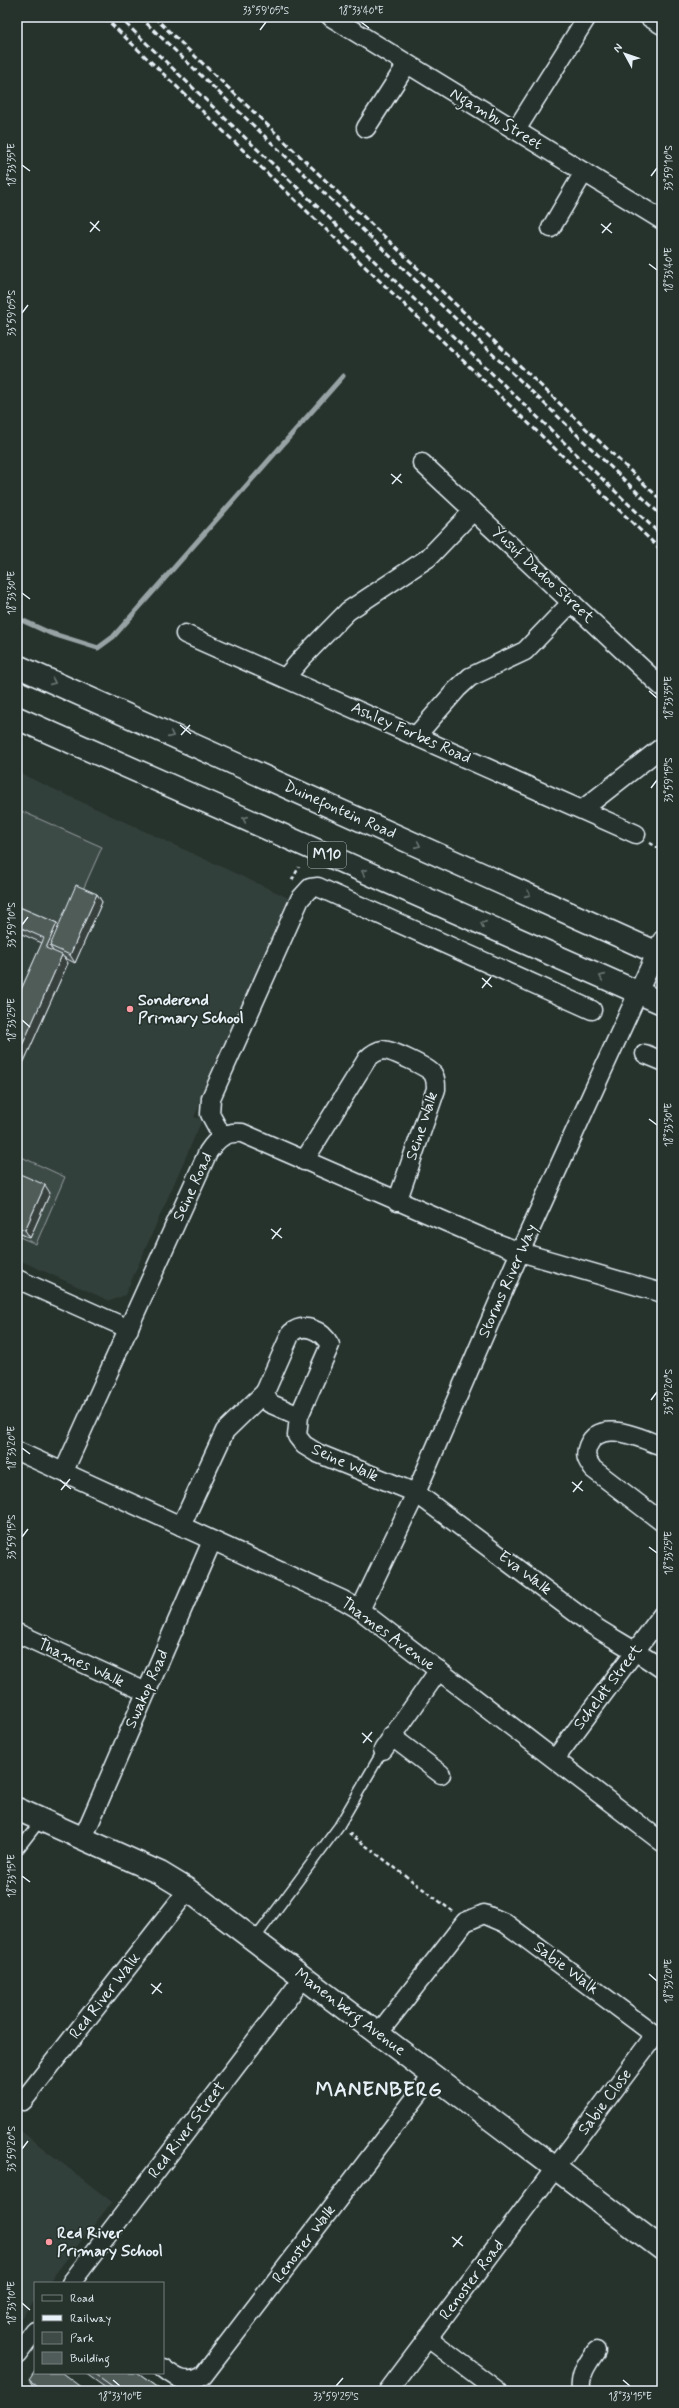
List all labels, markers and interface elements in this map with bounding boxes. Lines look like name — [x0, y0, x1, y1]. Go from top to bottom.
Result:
text: 33°59'05"S — [243, 4, 290, 18]
text: 18°33'40"E — [338, 4, 384, 18]
north arrow — [605, 34, 645, 74]
text: N — [610, 41, 626, 56]
street label: Ngambu Street — [445, 83, 546, 156]
text: 18°33'35"E — [5, 143, 19, 187]
text: 33°59'10"S — [662, 145, 676, 191]
text: 18°33'40"E — [662, 247, 676, 293]
text: 33°59'05"S — [5, 289, 19, 336]
street label: Yusuf Dadoo Street — [487, 522, 599, 628]
text: 18°33'30"E — [5, 571, 19, 615]
text: 18°33'35"E — [662, 676, 676, 720]
one-way arrow — [48, 677, 56, 685]
street label: Ashley Forbes Road — [348, 697, 474, 769]
one-way arrow — [167, 730, 175, 738]
text: 33°59'15"S — [662, 757, 676, 803]
street label: Duinefontein Road — [280, 776, 399, 846]
one-way arrow — [242, 816, 250, 824]
one-way arrow — [414, 840, 421, 848]
road number: M10 — [308, 842, 346, 868]
one-way arrow — [361, 869, 369, 877]
one-way arrow — [523, 889, 531, 897]
text: 33°59'10"S — [5, 902, 19, 948]
one-way arrow — [480, 921, 487, 929]
one-way arrow — [599, 974, 606, 982]
place label: Sonderend Primary School — [138, 990, 244, 1029]
text: 18°33'25"E — [5, 998, 19, 1042]
marker: Sonderend Primary School — [125, 1004, 135, 1014]
street label: Seine Walk — [401, 1089, 443, 1163]
text: 18°33'30"E — [662, 1103, 676, 1147]
street label: Seine Road — [168, 1149, 218, 1225]
street label: Storms River Way — [474, 1221, 542, 1341]
text: 33°59'20"S — [662, 1369, 676, 1415]
text: 18°33'20"E — [5, 1426, 19, 1470]
street label: Seine Walk — [308, 1439, 382, 1487]
text: 33°59'15"S — [5, 1514, 19, 1560]
text: 18°33'25"E — [662, 1531, 676, 1575]
street label: Eva Walk — [494, 1546, 556, 1600]
street label: Thames Avenue — [336, 1593, 440, 1676]
street label: Thames Walk — [34, 1634, 128, 1692]
street label: Scheldt Street — [569, 1639, 647, 1734]
street label: Swakop Road — [120, 1646, 174, 1732]
text: 18°33'15"E — [5, 1854, 19, 1898]
street label: Sabie Walk — [529, 1937, 603, 1999]
street label: Red River Walk — [65, 1948, 145, 2044]
text: 18°33'20"E — [662, 1959, 676, 2003]
street label: Manenberg Avenue — [290, 1963, 410, 2062]
street label: Sabie Close — [573, 2065, 637, 2139]
street label: Red River Street — [144, 2077, 231, 2183]
district label: MANENBERG — [315, 2077, 443, 2104]
text: 33°59'20"S — [5, 2126, 19, 2172]
street label: Renoster Walk — [268, 2200, 340, 2288]
place label: Red River Primary School — [57, 2223, 163, 2262]
street label: Renoster Road — [435, 2235, 509, 2325]
marker: Red River Primary School — [44, 2237, 54, 2247]
text: 18°33'10"E — [5, 2281, 19, 2325]
legend — [34, 2282, 164, 2374]
text: Road — [70, 2291, 94, 2307]
text: Railway — [70, 2311, 112, 2327]
text: Park — [70, 2331, 94, 2347]
text: Building — [70, 2351, 110, 2368]
text: 18°33'10"E — [98, 2390, 142, 2404]
text: 33°59'25"S — [313, 2390, 359, 2404]
text: 18°33'15"E — [608, 2390, 652, 2404]

